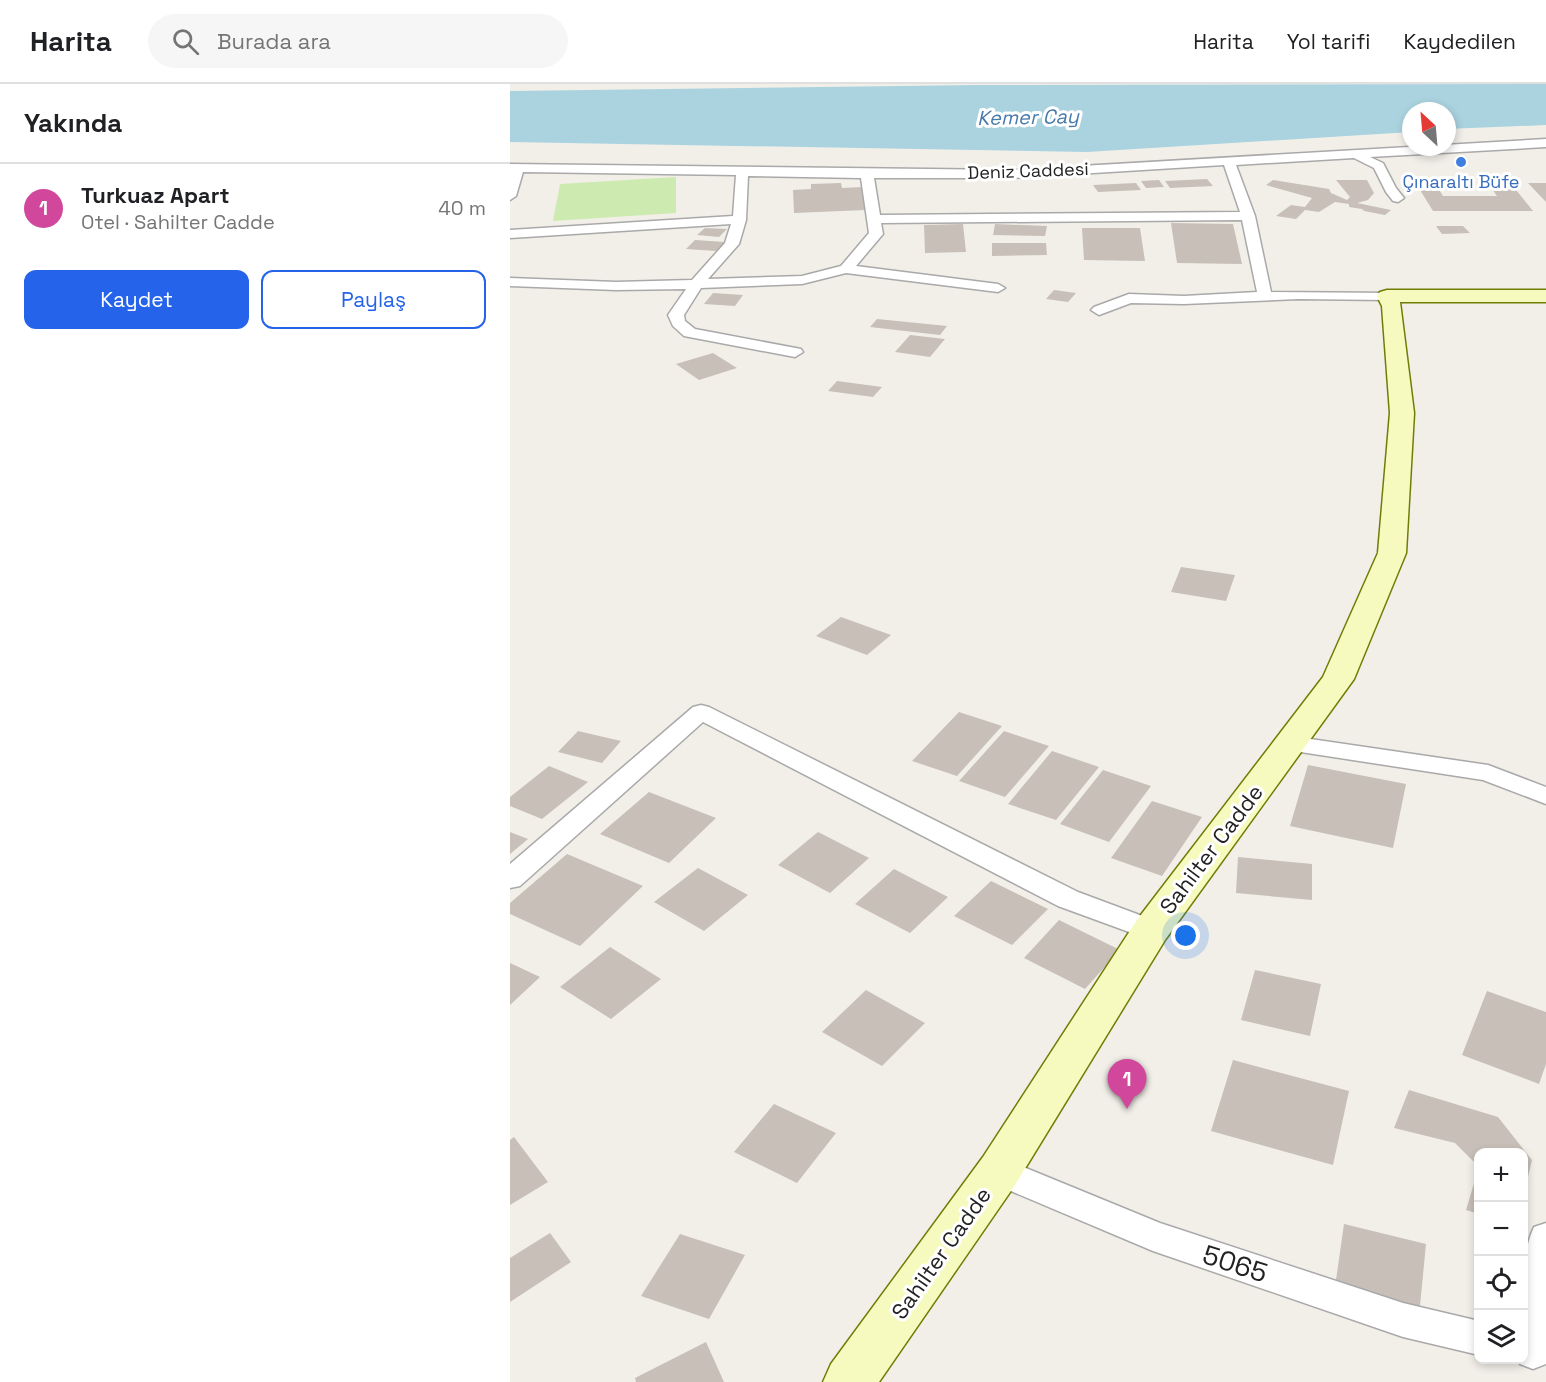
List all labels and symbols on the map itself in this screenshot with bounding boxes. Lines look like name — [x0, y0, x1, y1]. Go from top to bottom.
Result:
north arrow — [1402, 102, 1456, 156]
water label: Kemer Cay — [977, 103, 1081, 131]
marker: Çınaraltı Büfe — [1454, 155, 1468, 169]
street label: Deniz Caddesi — [967, 157, 1089, 184]
place label: Çınaraltı Büfe — [1402, 170, 1520, 193]
street label: Sahilter Cadde — [1153, 779, 1269, 919]
your location — [1171, 921, 1200, 950]
pin: 1 — [1108, 1060, 1146, 1109]
street label: Sahilter Cadde — [885, 1182, 997, 1324]
street label: 5065 — [1198, 1237, 1272, 1290]

